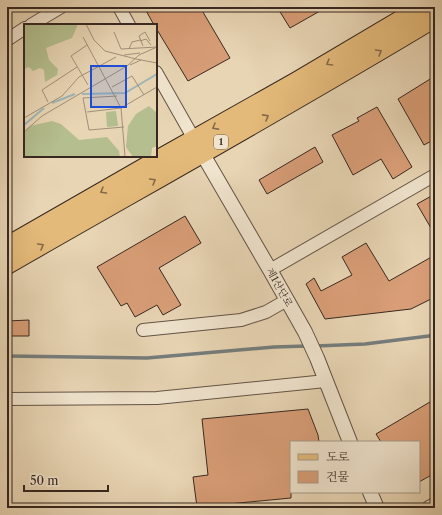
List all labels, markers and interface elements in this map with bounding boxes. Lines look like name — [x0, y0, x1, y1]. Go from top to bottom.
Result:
inset map — [24, 24, 157, 157]
one-way arrow — [375, 49, 382, 56]
one-way arrow — [326, 58, 333, 65]
one-way arrow — [262, 114, 269, 121]
one-way arrow — [212, 122, 220, 129]
road number: 1 — [214, 135, 228, 149]
one-way arrow — [149, 178, 156, 185]
one-way arrow — [99, 187, 107, 194]
one-way arrow — [37, 243, 44, 250]
street label: 제1산단로 — [263, 265, 296, 309]
legend — [290, 441, 420, 493]
text: 도로 — [326, 449, 350, 464]
scale bar — [24, 467, 108, 493]
text: 건물 — [326, 469, 350, 484]
text: 50 m — [30, 473, 59, 488]

